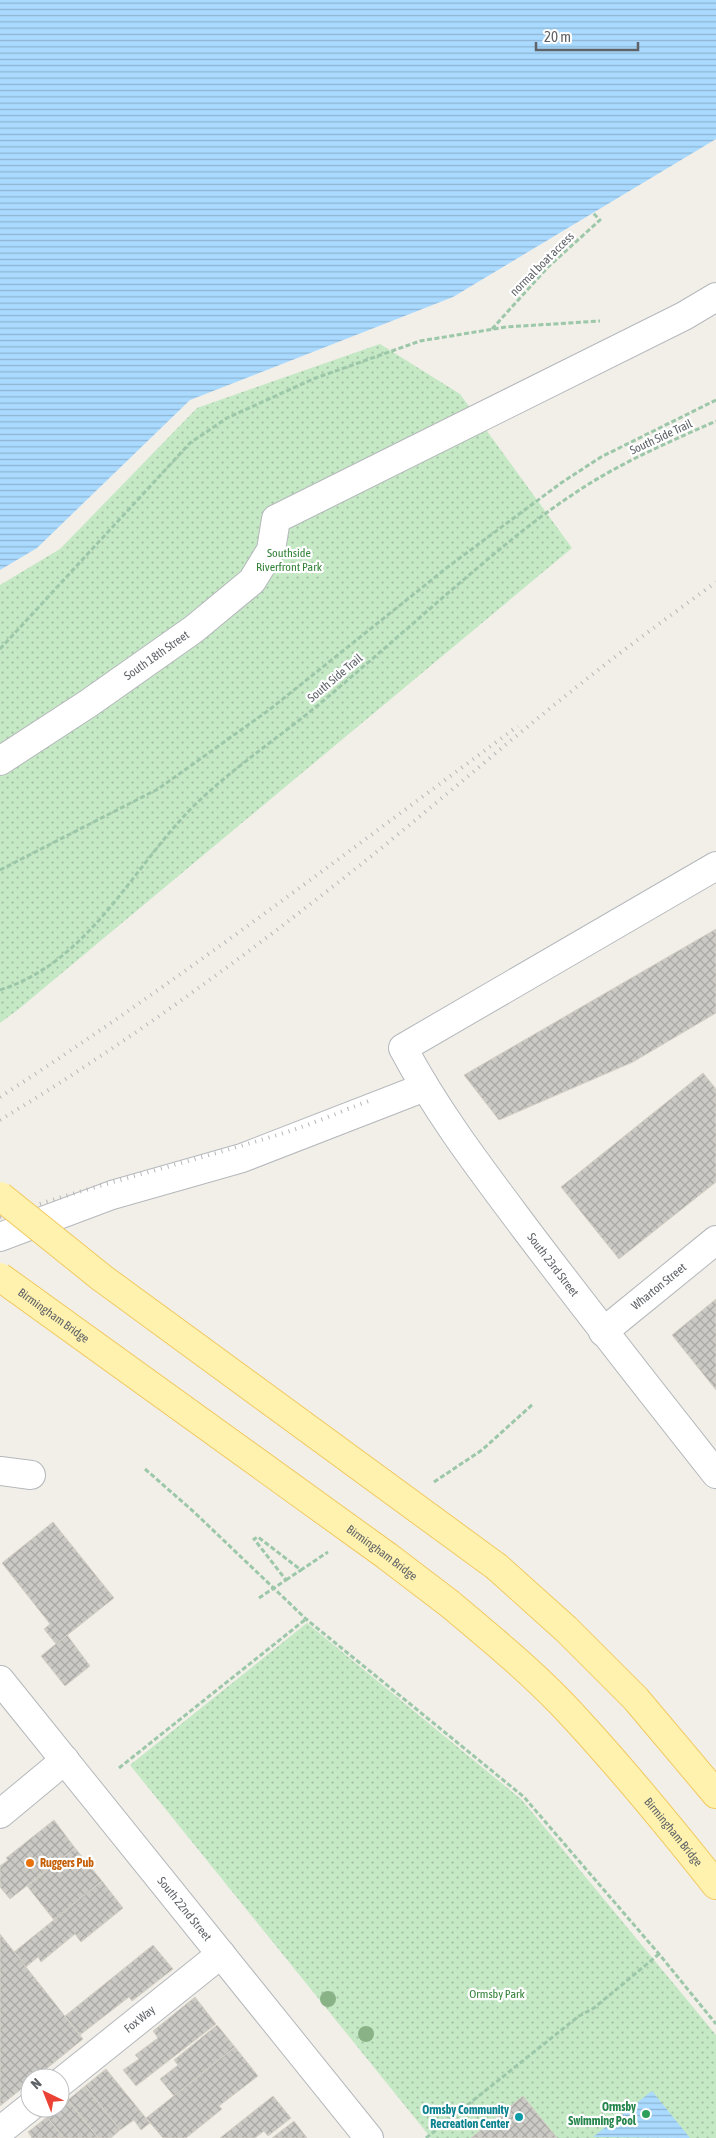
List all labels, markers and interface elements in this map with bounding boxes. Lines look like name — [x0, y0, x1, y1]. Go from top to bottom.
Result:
scale bar — [536, 20, 638, 52]
text: 20 m — [544, 28, 571, 45]
street label: normal boat access — [507, 229, 577, 299]
street label: South Side Trail — [628, 416, 695, 458]
park label: Southside Riverfront Park — [256, 546, 323, 574]
street label: South 18th Street — [122, 627, 192, 683]
street label: South Side Trail — [305, 650, 366, 705]
street label: South 23rd Street — [524, 1230, 582, 1300]
street label: Wharton Street — [629, 1260, 689, 1313]
street label: Birmingham Bridge — [15, 1285, 92, 1346]
street label: Birmingham Bridge — [344, 1522, 420, 1583]
street label: Birmingham Bridge — [641, 1795, 705, 1869]
place label: Ruggers Pub — [40, 1856, 94, 1870]
marker: Ruggers Pub — [24, 1857, 36, 1869]
street label: South 22nd Street — [154, 1874, 215, 1944]
park label: Ormsby Park — [469, 1987, 526, 2001]
street label: Fox Way — [121, 2003, 158, 2036]
north arrow — [20, 2068, 70, 2118]
text: N — [28, 2075, 45, 2092]
place label: Ormsby Swimming Pool — [568, 2100, 637, 2128]
place label: Ormsby Community Recreation Center — [422, 2103, 509, 2131]
marker: Ormsby Swimming Pool — [640, 2108, 652, 2120]
marker: Ormsby Community Recreation Center — [513, 2111, 525, 2123]

